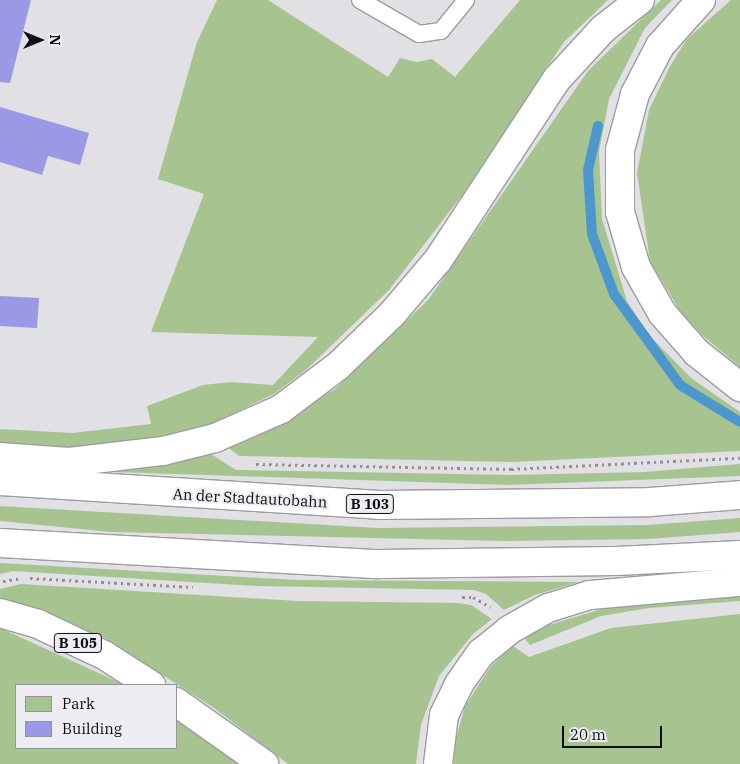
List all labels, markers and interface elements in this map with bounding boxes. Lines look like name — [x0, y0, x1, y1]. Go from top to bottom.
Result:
north arrow — [15, 15, 65, 65]
text: N — [46, 34, 64, 46]
street label: An der Stadtautobahn — [172, 485, 328, 511]
road number: B 103 — [345, 492, 395, 516]
road number: B 105 — [53, 632, 103, 654]
legend — [15, 684, 178, 749]
text: Park — [62, 694, 95, 713]
scale bar — [565, 716, 665, 748]
text: Building — [62, 719, 122, 738]
text: 20 m — [570, 725, 606, 744]

